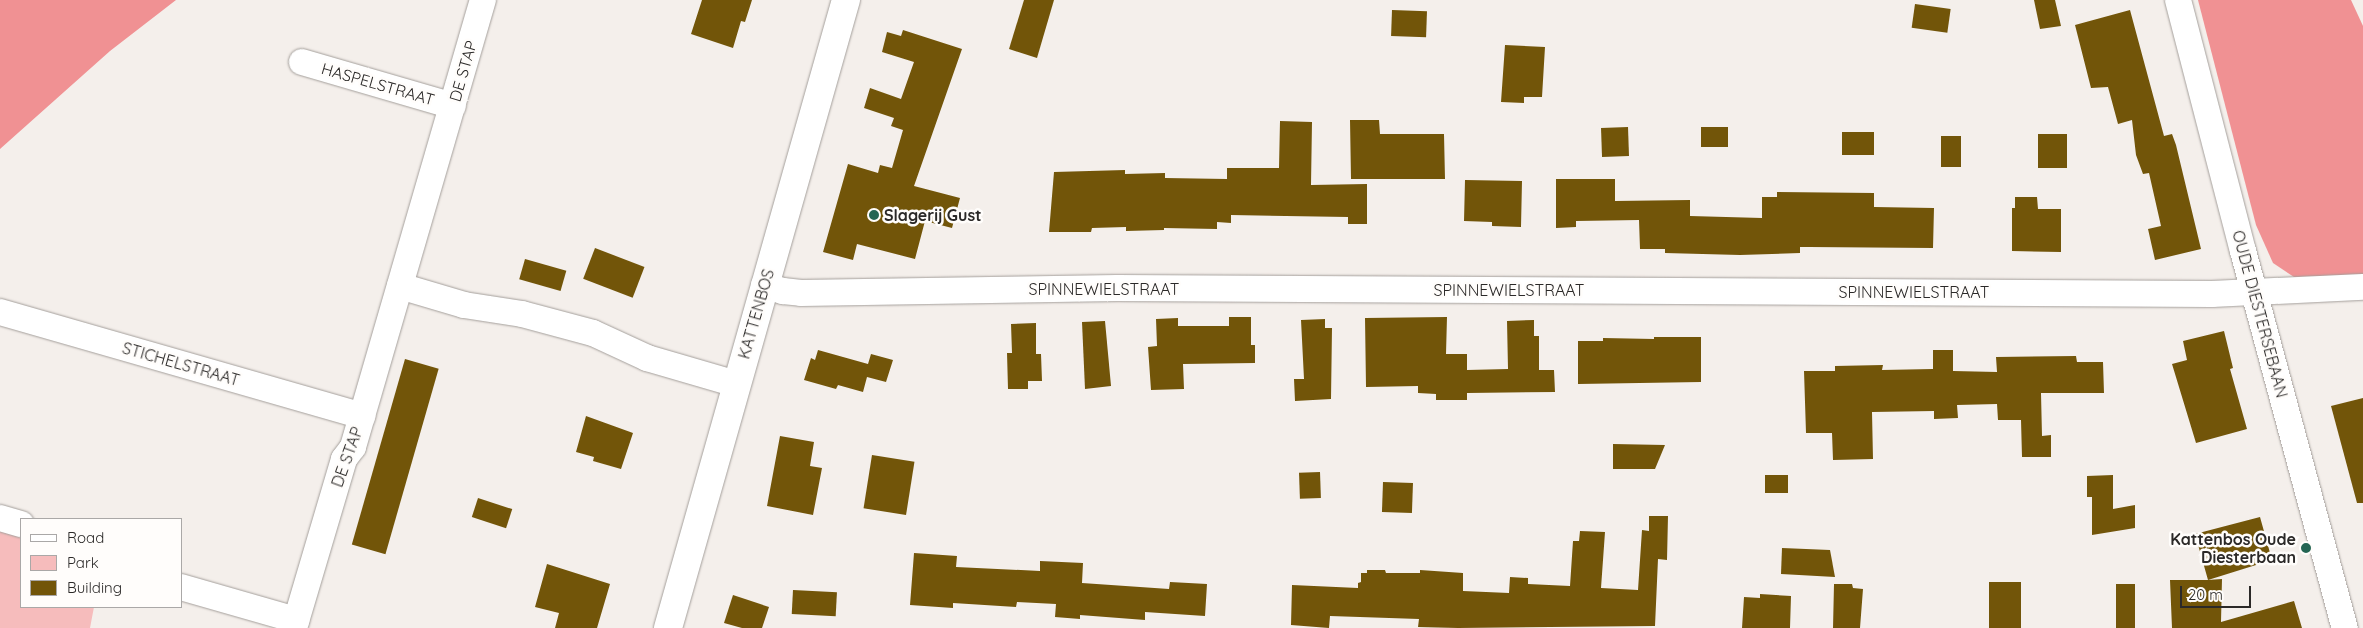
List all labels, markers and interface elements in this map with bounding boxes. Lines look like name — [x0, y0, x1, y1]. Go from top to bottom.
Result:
street label: DE STAP — [445, 38, 481, 104]
street label: HASPELSTRAAT — [319, 59, 437, 109]
place label: Slagerij Gust — [884, 205, 982, 225]
marker: Slagerij Gust — [868, 209, 880, 221]
street label: OUDE DIESTERSEBAAN — [2228, 228, 2292, 400]
street label: KATTENBOS — [734, 267, 778, 361]
street label: SPINNEWIELSTRAAT — [1029, 279, 1179, 299]
street label: SPINNEWIELSTRAAT — [1434, 280, 1584, 300]
street label: SPINNEWIELSTRAAT — [1839, 282, 1989, 302]
street label: STICHELSTRAAT — [120, 338, 242, 390]
street label: DE STAP — [327, 424, 367, 490]
legend — [20, 518, 182, 608]
text: Road — [67, 528, 104, 547]
place label: Kattenbos Oude Diesterbaan — [2170, 529, 2296, 567]
marker: Kattenbos Oude Diesterbaan — [2300, 542, 2312, 554]
text: Park — [67, 553, 99, 572]
scale bar — [2183, 576, 2254, 608]
text: Building — [67, 578, 122, 597]
text: 20 m — [2188, 585, 2223, 604]

